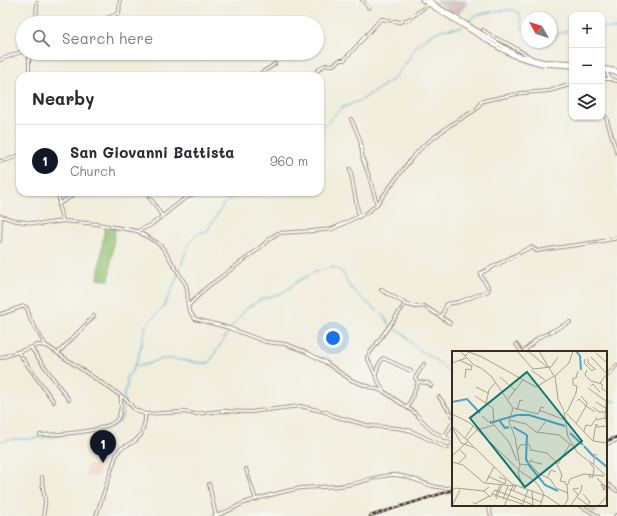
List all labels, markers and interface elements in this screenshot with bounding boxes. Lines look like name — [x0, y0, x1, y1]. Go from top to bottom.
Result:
north arrow — [521, 12, 557, 48]
map controls — [569, 12, 605, 120]
button: + — [569, 12, 605, 48]
search box — [16, 16, 324, 60]
icon: search — [30, 27, 52, 49]
text: Search here — [62, 28, 153, 48]
button: − — [569, 48, 605, 84]
button: layers — [569, 84, 605, 120]
text: Nearby — [32, 87, 94, 109]
text: San Giovanni Battista — [70, 142, 235, 162]
text: 1 — [42, 152, 48, 169]
text: 960 m — [270, 152, 308, 169]
text: Church — [70, 162, 115, 179]
your location — [323, 328, 343, 348]
inset map — [452, 351, 607, 506]
pin: 1 — [90, 430, 116, 463]

